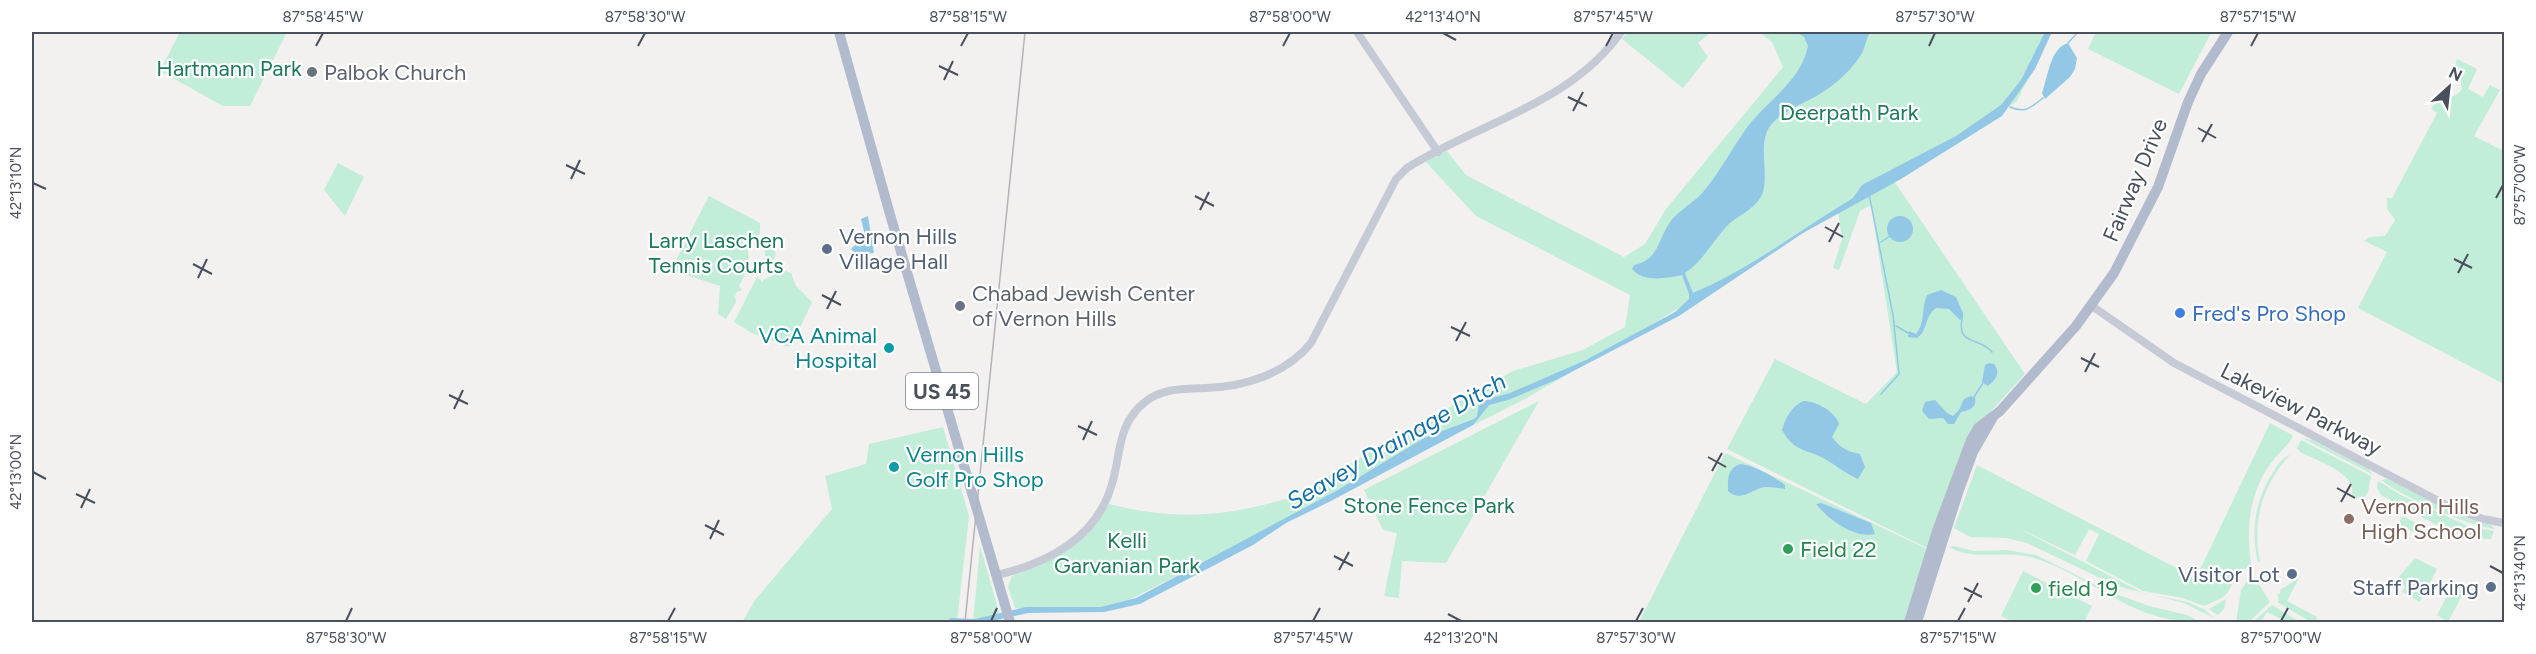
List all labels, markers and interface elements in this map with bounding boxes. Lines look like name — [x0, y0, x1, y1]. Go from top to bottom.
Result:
text: 87°58'45"W — [283, 8, 364, 26]
text: 87°58'30"W — [605, 8, 686, 26]
text: 87°58'15"W — [929, 8, 1007, 26]
text: 87°58'00"W — [1249, 8, 1332, 26]
text: 42°13'40"N — [1405, 8, 1481, 26]
text: 87°57'45"W — [1573, 8, 1653, 26]
text: 87°57'30"W — [1895, 8, 1975, 26]
text: 87°57'15"W — [2220, 8, 2297, 26]
park label: Hartmann Park — [156, 55, 302, 82]
north arrow — [2419, 57, 2479, 117]
place label: Palbok Church — [324, 59, 466, 86]
text: N — [2446, 63, 2465, 85]
marker: Palbok Church — [305, 65, 319, 79]
park label: Deerpath Park — [1780, 99, 1919, 126]
street label: Fairway Drive — [2097, 114, 2173, 246]
text: 87°57'00"W — [2511, 144, 2529, 225]
text: 42°13'10"N — [7, 147, 25, 219]
place label: Vernon Hills Village Hall — [839, 223, 957, 275]
park label: Larry Laschen Tennis Courts — [648, 227, 784, 279]
marker: Vernon Hills Village Hall — [820, 242, 834, 256]
place label: Chabad Jewish Center of Vernon Hills — [972, 280, 1196, 332]
marker: Chabad Jewish Center of Vernon Hills — [953, 299, 967, 313]
place label: Fred's Pro Shop — [2192, 300, 2346, 327]
marker: Fred's Pro Shop — [2173, 306, 2187, 320]
place label: VCA Animal Hospital — [759, 322, 877, 374]
marker: VCA Animal Hospital — [882, 341, 896, 355]
street label: Lakeview Parkway — [2216, 357, 2386, 461]
water label: Seavey Drainage Ditch — [1281, 366, 1511, 516]
road number: US 45 — [906, 373, 978, 409]
text: 42°13'00"N — [7, 434, 25, 510]
place label: Vernon Hills Golf Pro Shop — [906, 441, 1044, 493]
marker: Vernon Hills Golf Pro Shop — [887, 460, 901, 474]
park label: Stone Fence Park — [1343, 492, 1515, 519]
place label: Vernon Hills High School — [2361, 493, 2481, 545]
marker: Vernon Hills High School — [2342, 512, 2356, 526]
park label: Kelli Garvanian Park — [1054, 527, 1200, 579]
text: 42°13'40"N — [2511, 535, 2529, 611]
place label: Field 22 — [1800, 536, 1877, 563]
marker: Field 22 — [1781, 542, 1795, 556]
place label: Visitor Lot — [2178, 561, 2280, 588]
marker: Visitor Lot — [2285, 567, 2299, 581]
place label: Staff Parking — [2352, 574, 2479, 601]
place label: field 19 — [2048, 575, 2118, 602]
marker: Staff Parking — [2484, 580, 2498, 594]
marker: field 19 — [2029, 581, 2043, 595]
text: 87°58'30"W — [306, 629, 387, 647]
text: 87°58'15"W — [629, 629, 707, 647]
text: 87°58'00"W — [950, 629, 1033, 647]
text: 87°57'45"W — [1273, 629, 1353, 647]
text: 42°13'20"N — [1423, 629, 1499, 647]
text: 87°57'30"W — [1596, 629, 1676, 647]
text: 87°57'15"W — [1920, 629, 1997, 647]
text: 87°57'00"W — [2241, 629, 2322, 647]

